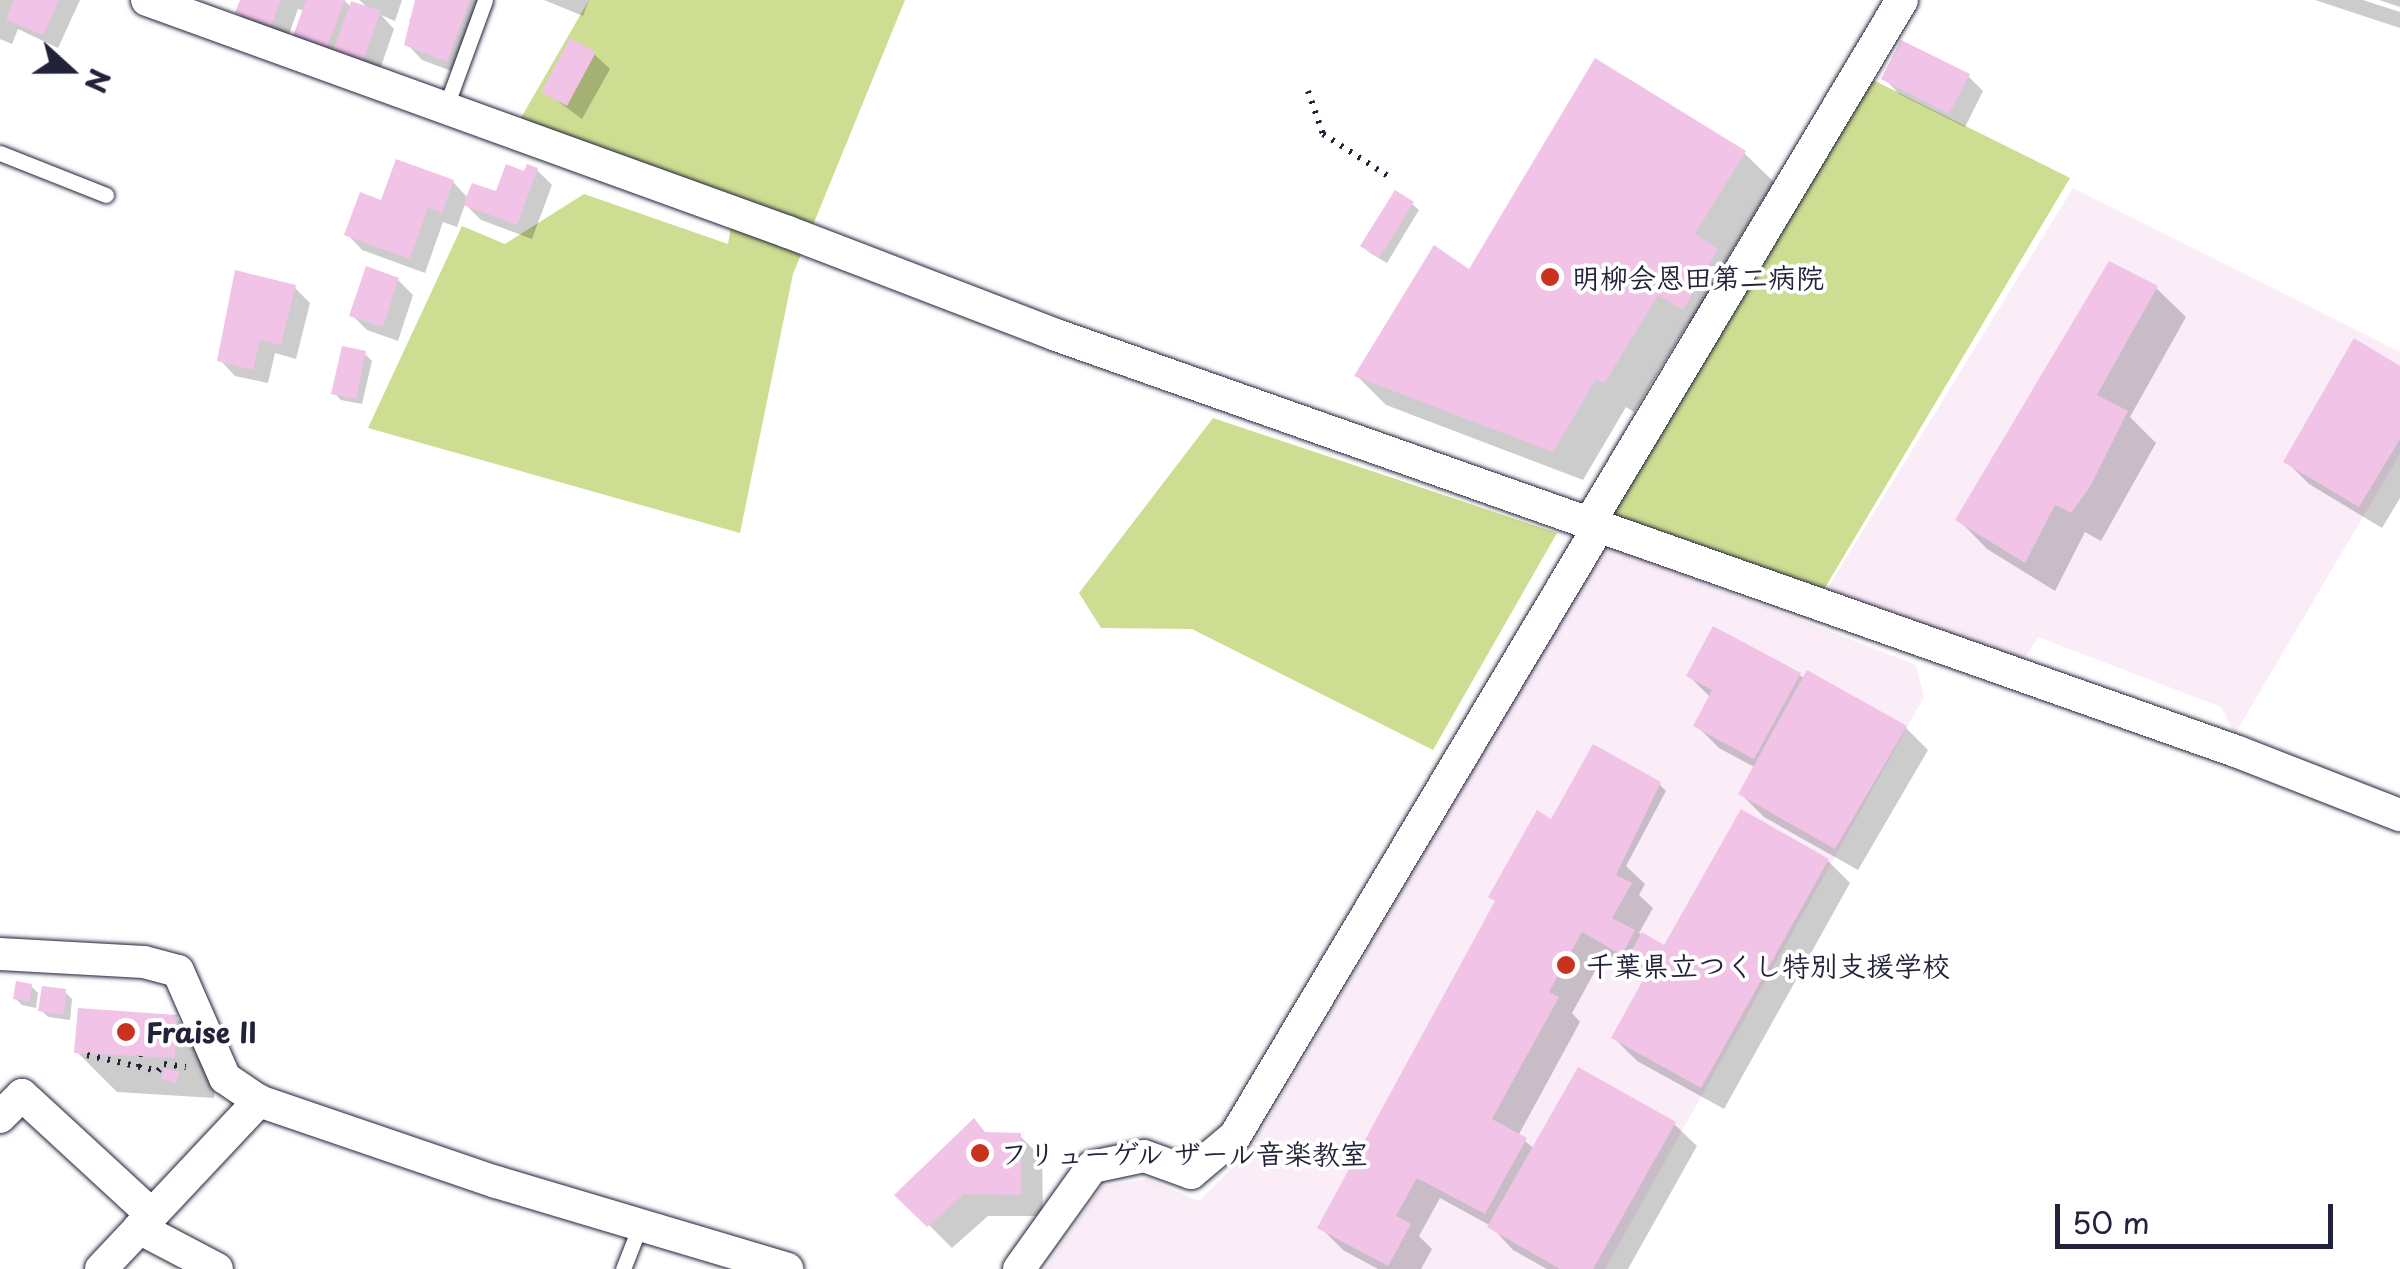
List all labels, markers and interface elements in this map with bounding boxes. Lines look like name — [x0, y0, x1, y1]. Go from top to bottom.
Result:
north arrow — [20, 20, 120, 120]
text: N — [74, 63, 123, 99]
place label: 明柳会恩田第二病院 — [1572, 260, 1824, 294]
marker: 明柳会恩田第二病院 — [1537, 264, 1563, 290]
place label: 千葉県立つくし特別支援学校 — [1586, 948, 1950, 982]
marker: 千葉県立つくし特別支援学校 — [1555, 954, 1577, 976]
place label: Fraise II — [146, 1015, 258, 1049]
marker: Fraise II — [115, 1021, 137, 1043]
place label: フリューゲル ザール音楽教室 — [1000, 1136, 1372, 1170]
marker: フリューゲル ザール音楽教室 — [969, 1142, 991, 1164]
scale bar — [2060, 1184, 2338, 1246]
text: 50 m — [2072, 1199, 2150, 1244]

